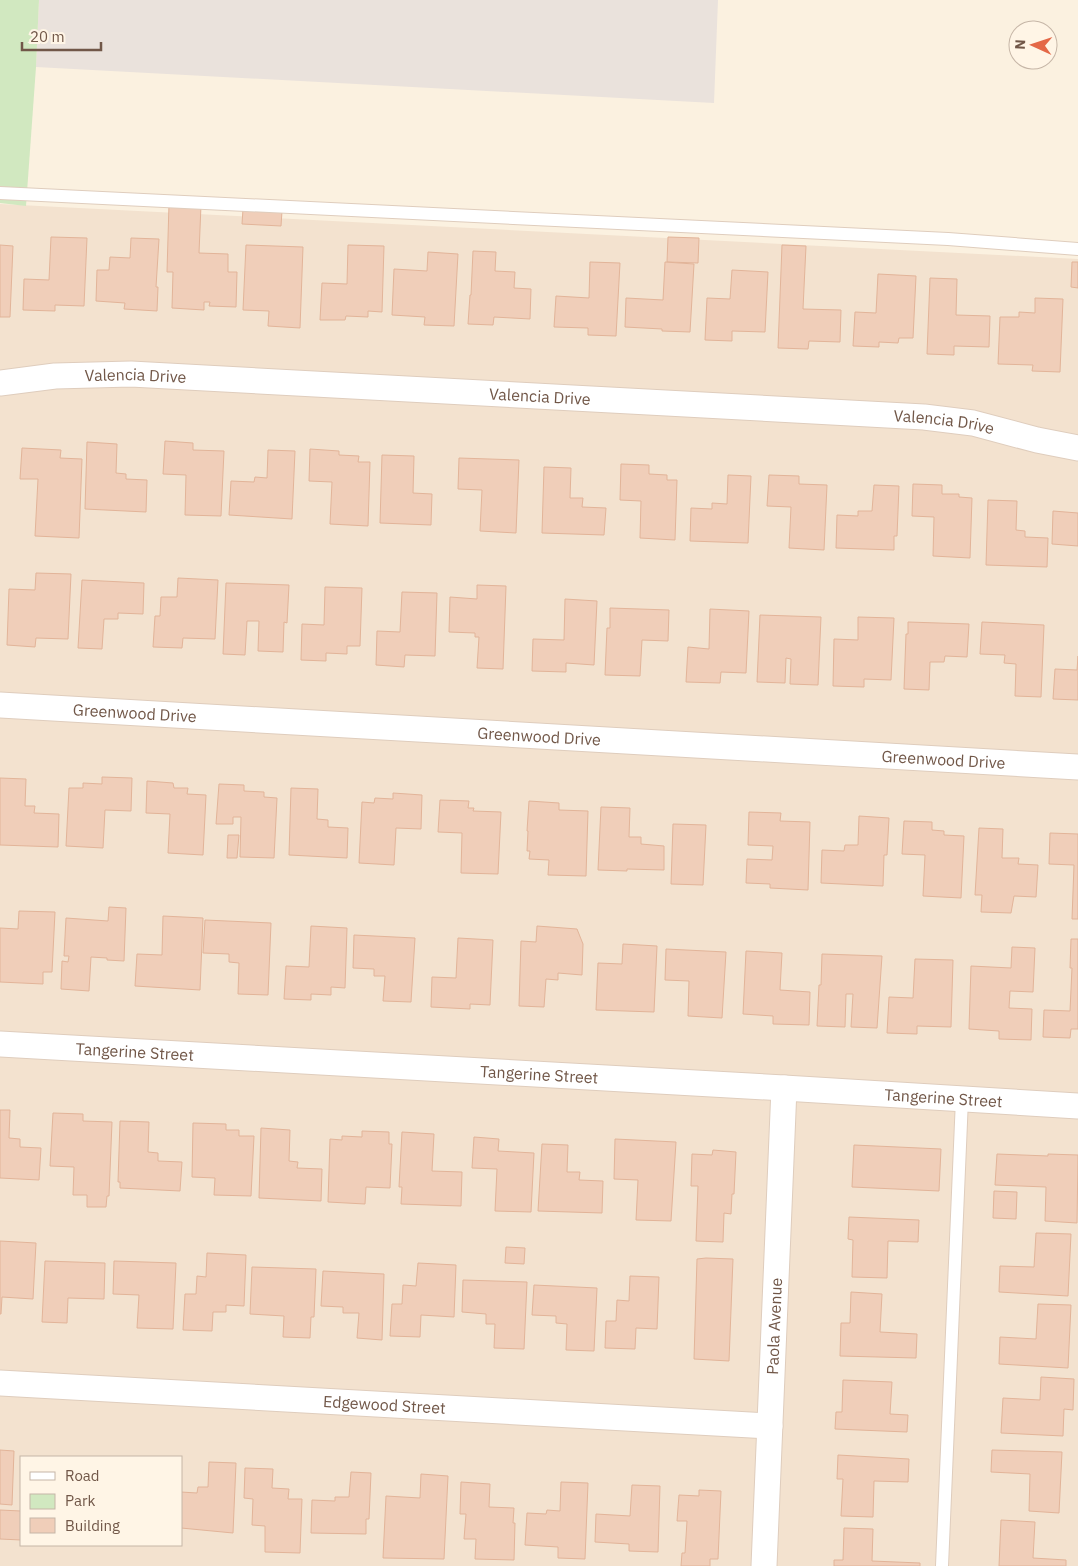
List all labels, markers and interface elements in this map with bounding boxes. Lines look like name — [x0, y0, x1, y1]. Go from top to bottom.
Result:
scale bar — [22, 20, 101, 52]
north arrow — [1008, 20, 1058, 70]
text: 20 m — [30, 27, 65, 46]
text: N — [1011, 39, 1029, 50]
street label: Valencia Drive — [84, 364, 187, 387]
street label: Valencia Drive — [489, 383, 591, 409]
street label: Valencia Drive — [893, 405, 997, 438]
street label: Greenwood Drive — [72, 699, 197, 726]
street label: Greenwood Drive — [477, 722, 602, 750]
street label: Greenwood Drive — [881, 746, 1006, 773]
street label: Tangerine Street — [75, 1038, 194, 1065]
street label: Tangerine Street — [480, 1061, 599, 1088]
street label: Tangerine Street — [884, 1084, 1003, 1111]
street label: Paola Avenue — [762, 1277, 786, 1375]
street label: Edgewood Street — [323, 1391, 446, 1418]
legend — [20, 1456, 182, 1546]
text: Road — [65, 1466, 100, 1485]
text: Park — [65, 1491, 95, 1510]
text: Building — [65, 1516, 120, 1535]

